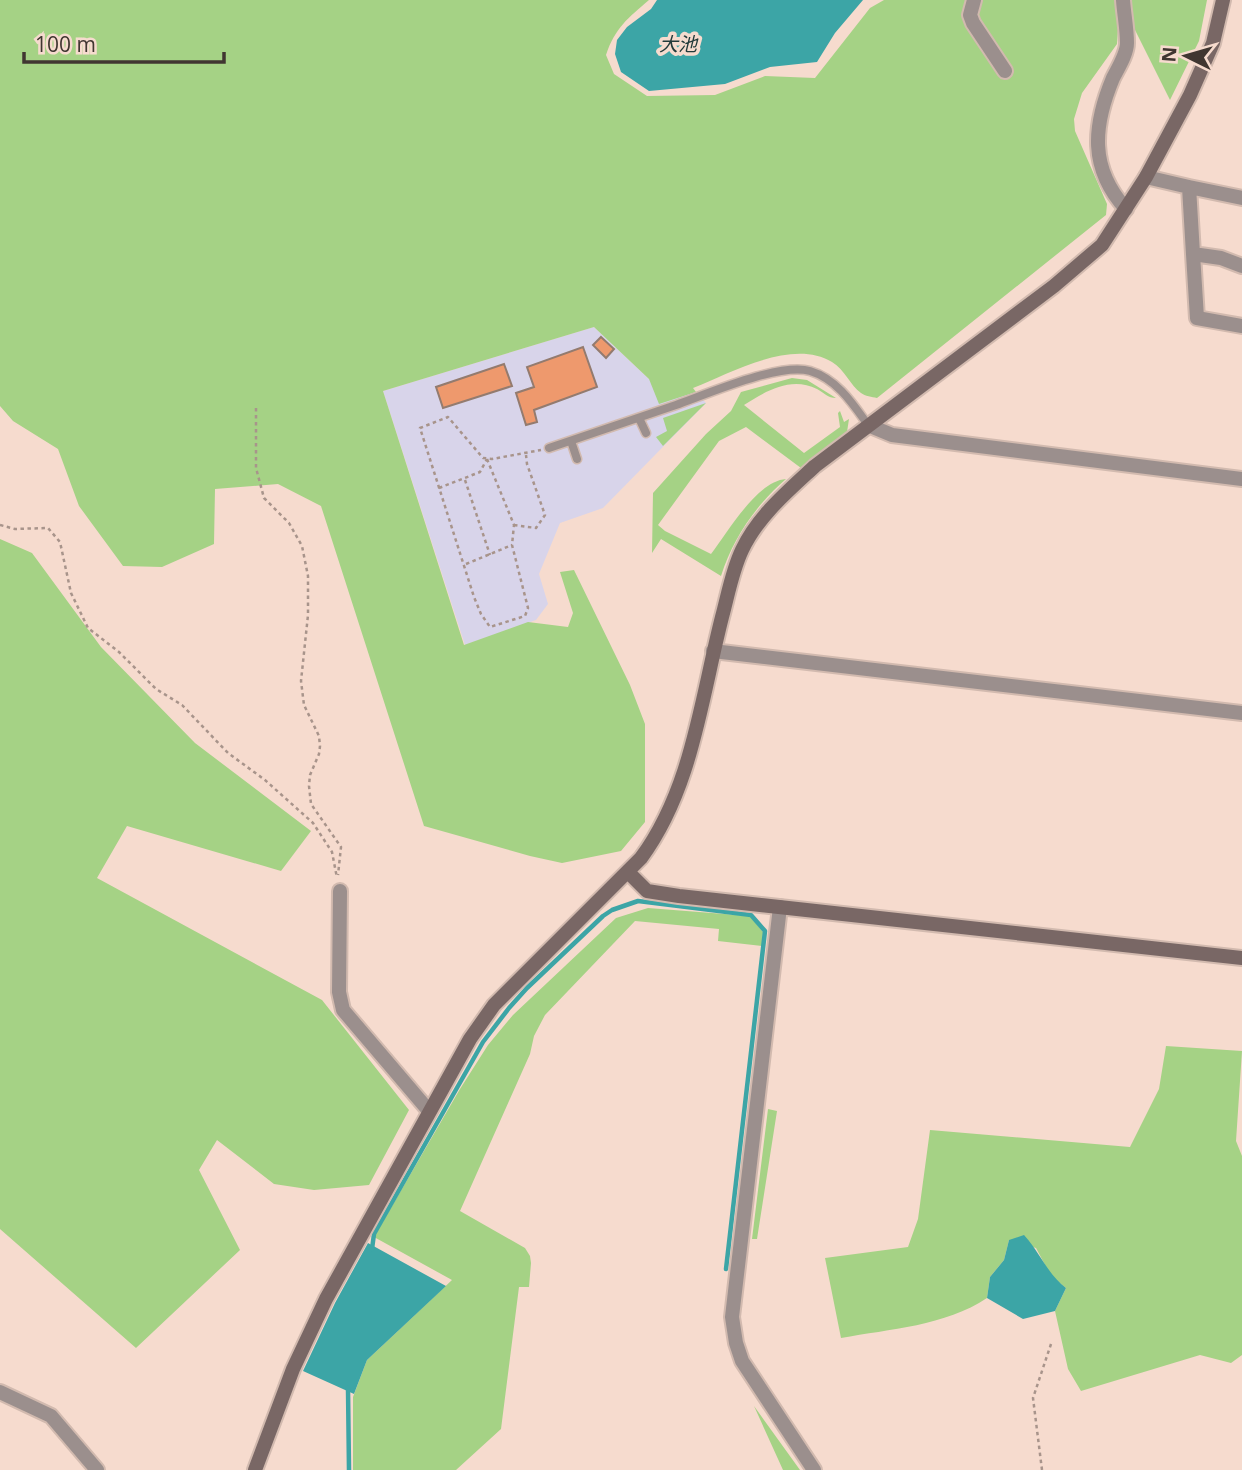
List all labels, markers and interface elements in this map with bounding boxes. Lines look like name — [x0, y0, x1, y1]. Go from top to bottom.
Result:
scale bar — [24, 21, 224, 65]
north arrow — [1151, 21, 1221, 91]
text: 100 m — [35, 30, 96, 58]
water label: 大池 — [659, 31, 699, 57]
text: N — [1155, 46, 1183, 63]

